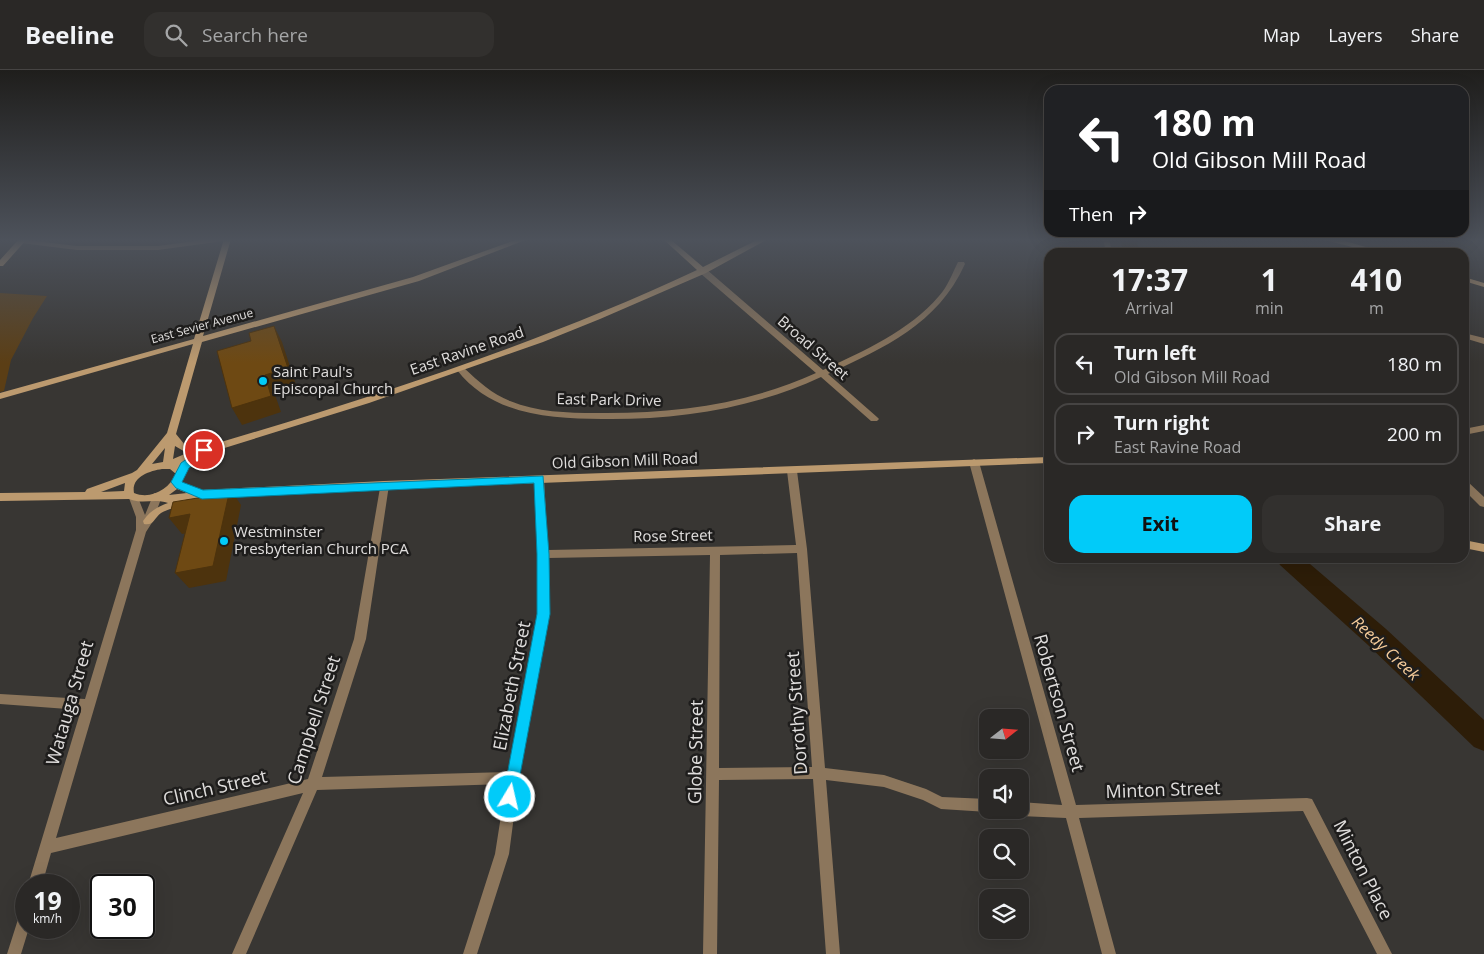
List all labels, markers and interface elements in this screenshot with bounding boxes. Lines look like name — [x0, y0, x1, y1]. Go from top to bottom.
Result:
search box — [144, 12, 494, 57]
text: Beeline — [25, 18, 114, 51]
icon: search — [162, 21, 190, 49]
text: Search here — [202, 22, 308, 48]
text: Map — [1263, 23, 1300, 47]
text: Layers — [1328, 23, 1383, 47]
text: Share — [1411, 23, 1459, 47]
text: 180 m — [1152, 99, 1256, 146]
icon: left — [1069, 105, 1134, 170]
text: Old Gibson Mill Road — [1152, 144, 1366, 174]
icon: right — [1123, 200, 1151, 228]
text: Then — [1069, 201, 1113, 227]
text: 17:37 — [1111, 259, 1188, 300]
text: 1 — [1261, 259, 1278, 300]
text: 410 — [1351, 259, 1402, 300]
text: Arrival — [1125, 297, 1174, 319]
text: min — [1255, 297, 1284, 319]
text: m — [1369, 297, 1384, 319]
street label: East Sevier Avenue — [149, 304, 255, 347]
street label: Broad Street — [774, 311, 853, 384]
street label: East Ravine Road — [407, 321, 526, 379]
text: Turn left — [1114, 340, 1196, 366]
icon: left — [1071, 350, 1099, 378]
text: 180 m — [1387, 351, 1442, 377]
place label: Saint Paul's Episcopal Church — [273, 361, 393, 398]
text: Old Gibson Mill Road — [1114, 366, 1270, 388]
marker: Saint Paul's Episcopal Church — [257, 375, 269, 387]
street label: East Park Drive — [556, 388, 662, 410]
text: Turn right — [1114, 410, 1209, 436]
icon: right — [1071, 420, 1099, 448]
text: 200 m — [1387, 421, 1442, 447]
pin — [183, 429, 225, 471]
icon: arrive — [190, 436, 218, 464]
text: East Ravine Road — [1114, 436, 1241, 458]
street label: Old Gibson Mill Road — [552, 447, 698, 473]
button: Exit — [1069, 495, 1252, 553]
button: Share — [1262, 495, 1444, 553]
place label: Westminster Presbyterian Church PCA — [234, 521, 409, 558]
street label: Rose Street — [633, 524, 713, 546]
marker: Westminster Presbyterian Church PCA — [218, 535, 230, 547]
water label: Reedy Creek — [1347, 611, 1426, 686]
street label: Elizabeth Street — [487, 619, 535, 752]
street label: Robertson Street — [1029, 631, 1091, 774]
street label: Watauga Street — [40, 638, 98, 768]
street label: Dorothy Street — [780, 651, 812, 776]
street label: Campbell Street — [281, 652, 345, 787]
street label: Globe Street — [682, 700, 708, 804]
north arrow — [979, 709, 1029, 759]
map controls — [979, 709, 1029, 939]
street label: Clinch Street — [160, 763, 269, 811]
button: sound — [979, 769, 1029, 819]
position arrow — [483, 770, 535, 822]
street label: Minton Street — [1105, 775, 1221, 803]
street label: Minton Place — [1328, 816, 1399, 923]
button: search — [979, 829, 1029, 879]
speed limit sign: 30 — [90, 874, 155, 939]
text: 19 — [33, 883, 62, 917]
button: layers — [979, 889, 1029, 939]
text: km/h — [33, 910, 62, 927]

